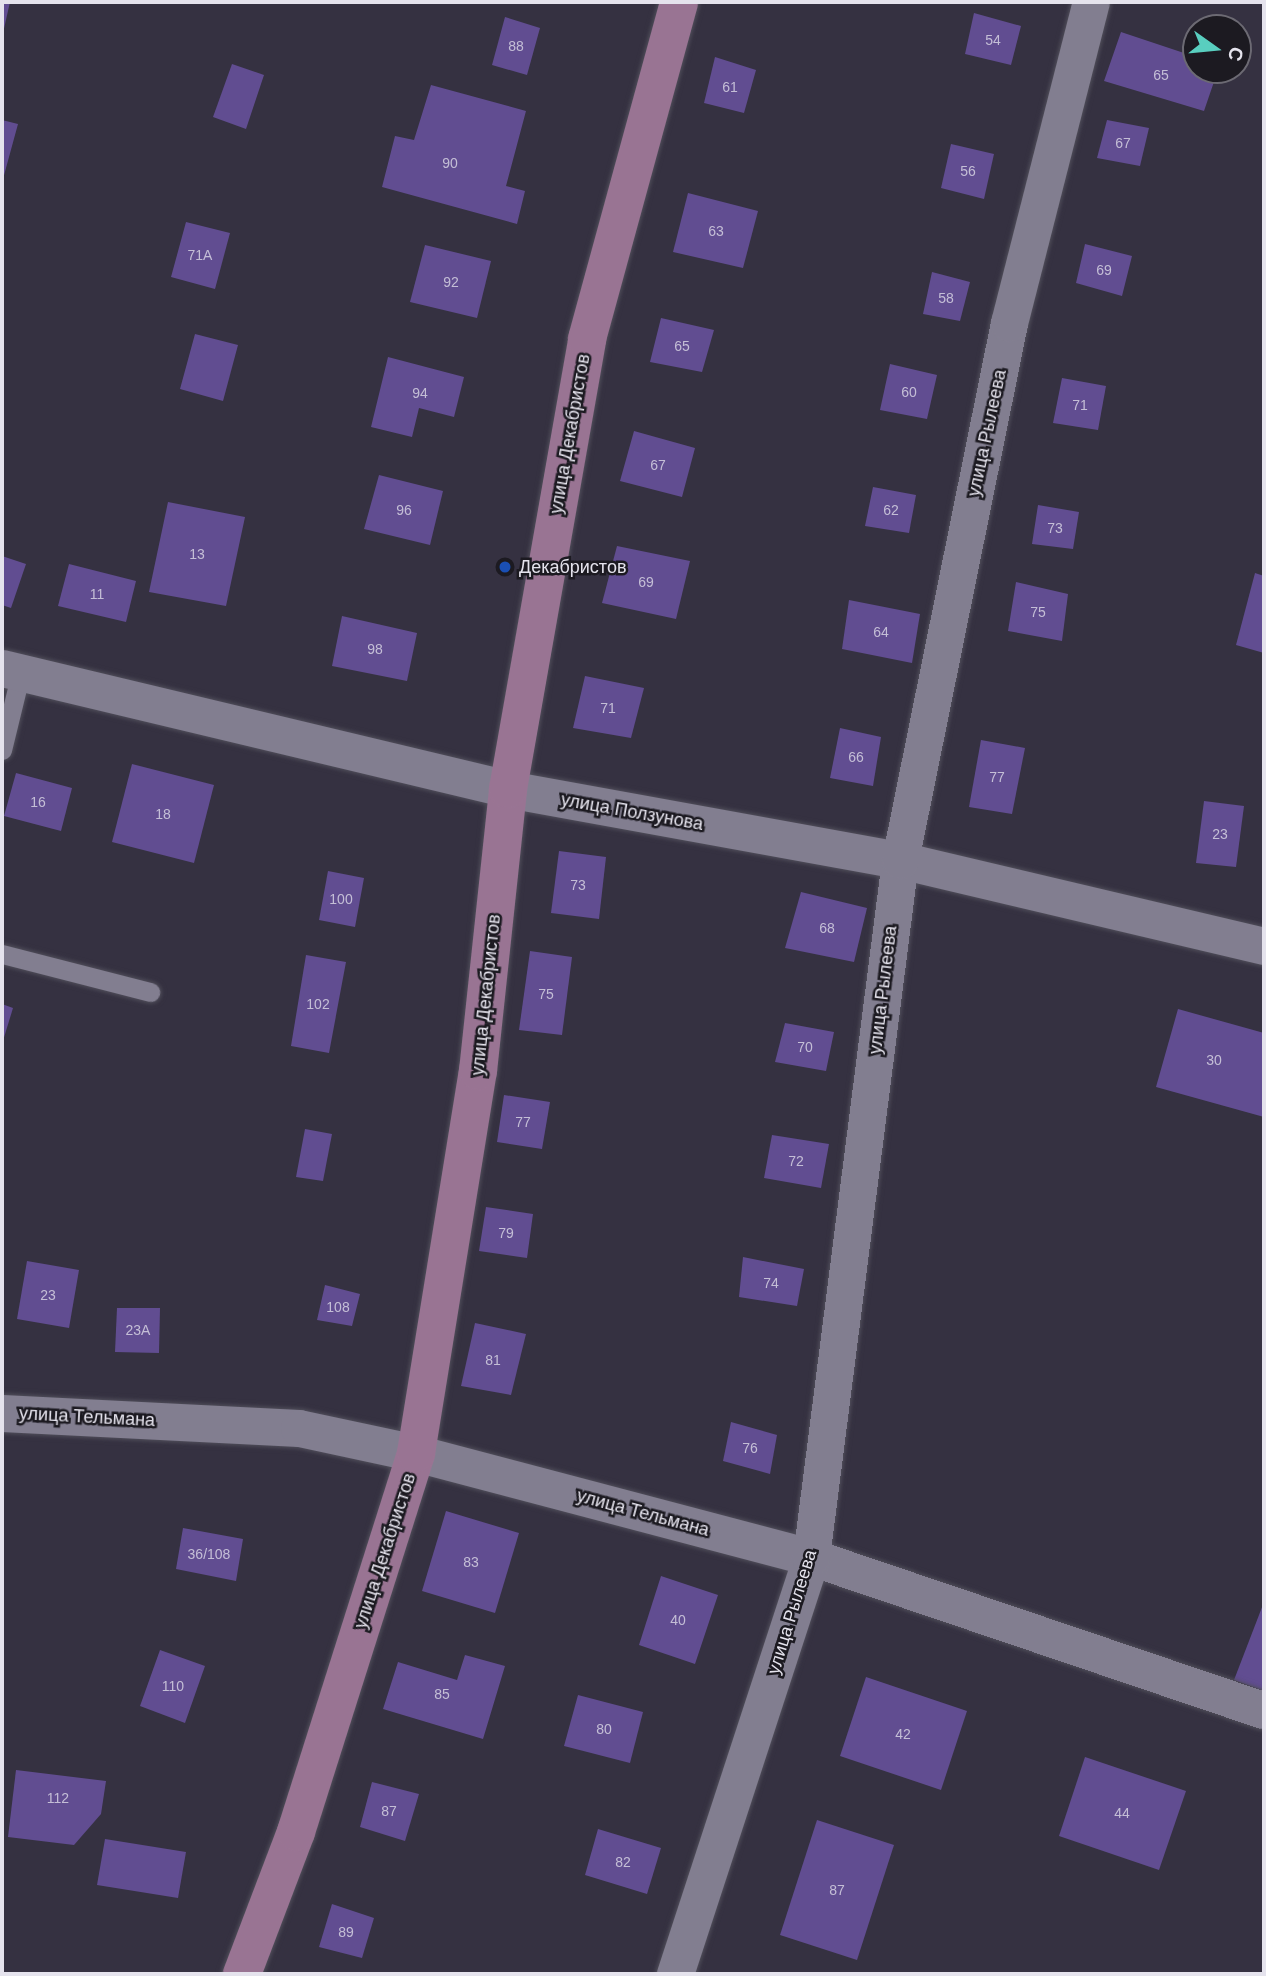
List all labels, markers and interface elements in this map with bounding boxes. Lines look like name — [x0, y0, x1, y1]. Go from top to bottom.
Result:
north arrow — [1182, 14, 1252, 84]
house number: 54 — [985, 32, 1001, 48]
house number: 88 — [508, 38, 524, 54]
text: С — [1224, 45, 1248, 63]
house number: 65 — [1153, 67, 1169, 83]
house number: 61 — [722, 79, 738, 95]
house number: 67 — [1115, 135, 1131, 151]
house number: 90 — [442, 155, 458, 171]
house number: 56 — [960, 163, 976, 179]
house number: 63 — [708, 223, 724, 239]
house number: 71А — [188, 247, 212, 263]
house number: 69 — [1096, 262, 1112, 278]
house number: 92 — [443, 274, 459, 290]
house number: 58 — [938, 290, 954, 306]
house number: 65 — [674, 338, 690, 354]
street label: улица Декабристов — [545, 352, 595, 516]
street label: улица Рылеева — [963, 368, 1011, 498]
house number: 60 — [901, 384, 917, 400]
house number: 94 — [412, 385, 428, 401]
house number: 71 — [1072, 397, 1088, 413]
house number: 67 — [650, 457, 666, 473]
house number: 96 — [396, 502, 412, 518]
house number: 62 — [883, 502, 899, 518]
house number: 73 — [1047, 520, 1063, 536]
house number: 13 — [189, 546, 205, 562]
place label: Декабристов — [519, 556, 626, 578]
marker: Декабристов — [497, 559, 513, 575]
house number: 69 — [638, 574, 654, 590]
house number: 11 — [90, 586, 104, 602]
house number: 75 — [1030, 604, 1046, 620]
house number: 64 — [873, 624, 889, 640]
house number: 98 — [367, 641, 383, 657]
house number: 71 — [600, 700, 616, 716]
house number: 66 — [848, 749, 864, 765]
house number: 77 — [989, 769, 1005, 785]
street label: улица Ползунова — [559, 789, 705, 835]
house number: 16 — [30, 794, 46, 810]
house number: 18 — [155, 806, 171, 822]
house number: 23 — [1212, 826, 1228, 842]
house number: 73 — [570, 877, 586, 893]
house number: 100 — [329, 891, 353, 907]
street label: улица Декабристов — [467, 913, 505, 1077]
house number: 68 — [819, 920, 835, 936]
street label: улица Рылеева — [864, 925, 902, 1055]
house number: 75 — [538, 986, 554, 1002]
house number: 102 — [306, 996, 330, 1012]
house number: 70 — [797, 1039, 813, 1055]
house number: 30 — [1206, 1052, 1222, 1068]
house number: 77 — [515, 1114, 531, 1130]
house number: 72 — [788, 1153, 804, 1169]
house number: 79 — [498, 1225, 514, 1241]
house number: 74 — [763, 1275, 779, 1291]
house number: 23 — [40, 1287, 56, 1303]
house number: 108 — [326, 1299, 350, 1315]
house number: 23А — [126, 1322, 150, 1338]
house number: 81 — [485, 1352, 501, 1368]
street label: улица Тельмана — [18, 1403, 156, 1431]
house number: 76 — [742, 1440, 758, 1456]
street label: улица Декабристов — [350, 1471, 420, 1631]
street label: улица Тельмана — [574, 1485, 712, 1541]
house number: 36/108 — [188, 1546, 230, 1562]
street label: улица Рылеева — [763, 1547, 821, 1677]
house number: 83 — [463, 1554, 479, 1570]
house number: 40 — [670, 1612, 686, 1628]
house number: 110 — [162, 1678, 184, 1694]
house number: 85 — [434, 1686, 450, 1702]
house number: 80 — [596, 1721, 612, 1737]
house number: 42 — [895, 1726, 911, 1742]
house number: 112 — [47, 1790, 69, 1806]
house number: 87 — [381, 1803, 397, 1819]
house number: 44 — [1114, 1805, 1130, 1821]
house number: 82 — [615, 1854, 631, 1870]
house number: 87 — [829, 1882, 845, 1898]
house number: 89 — [338, 1924, 354, 1940]

